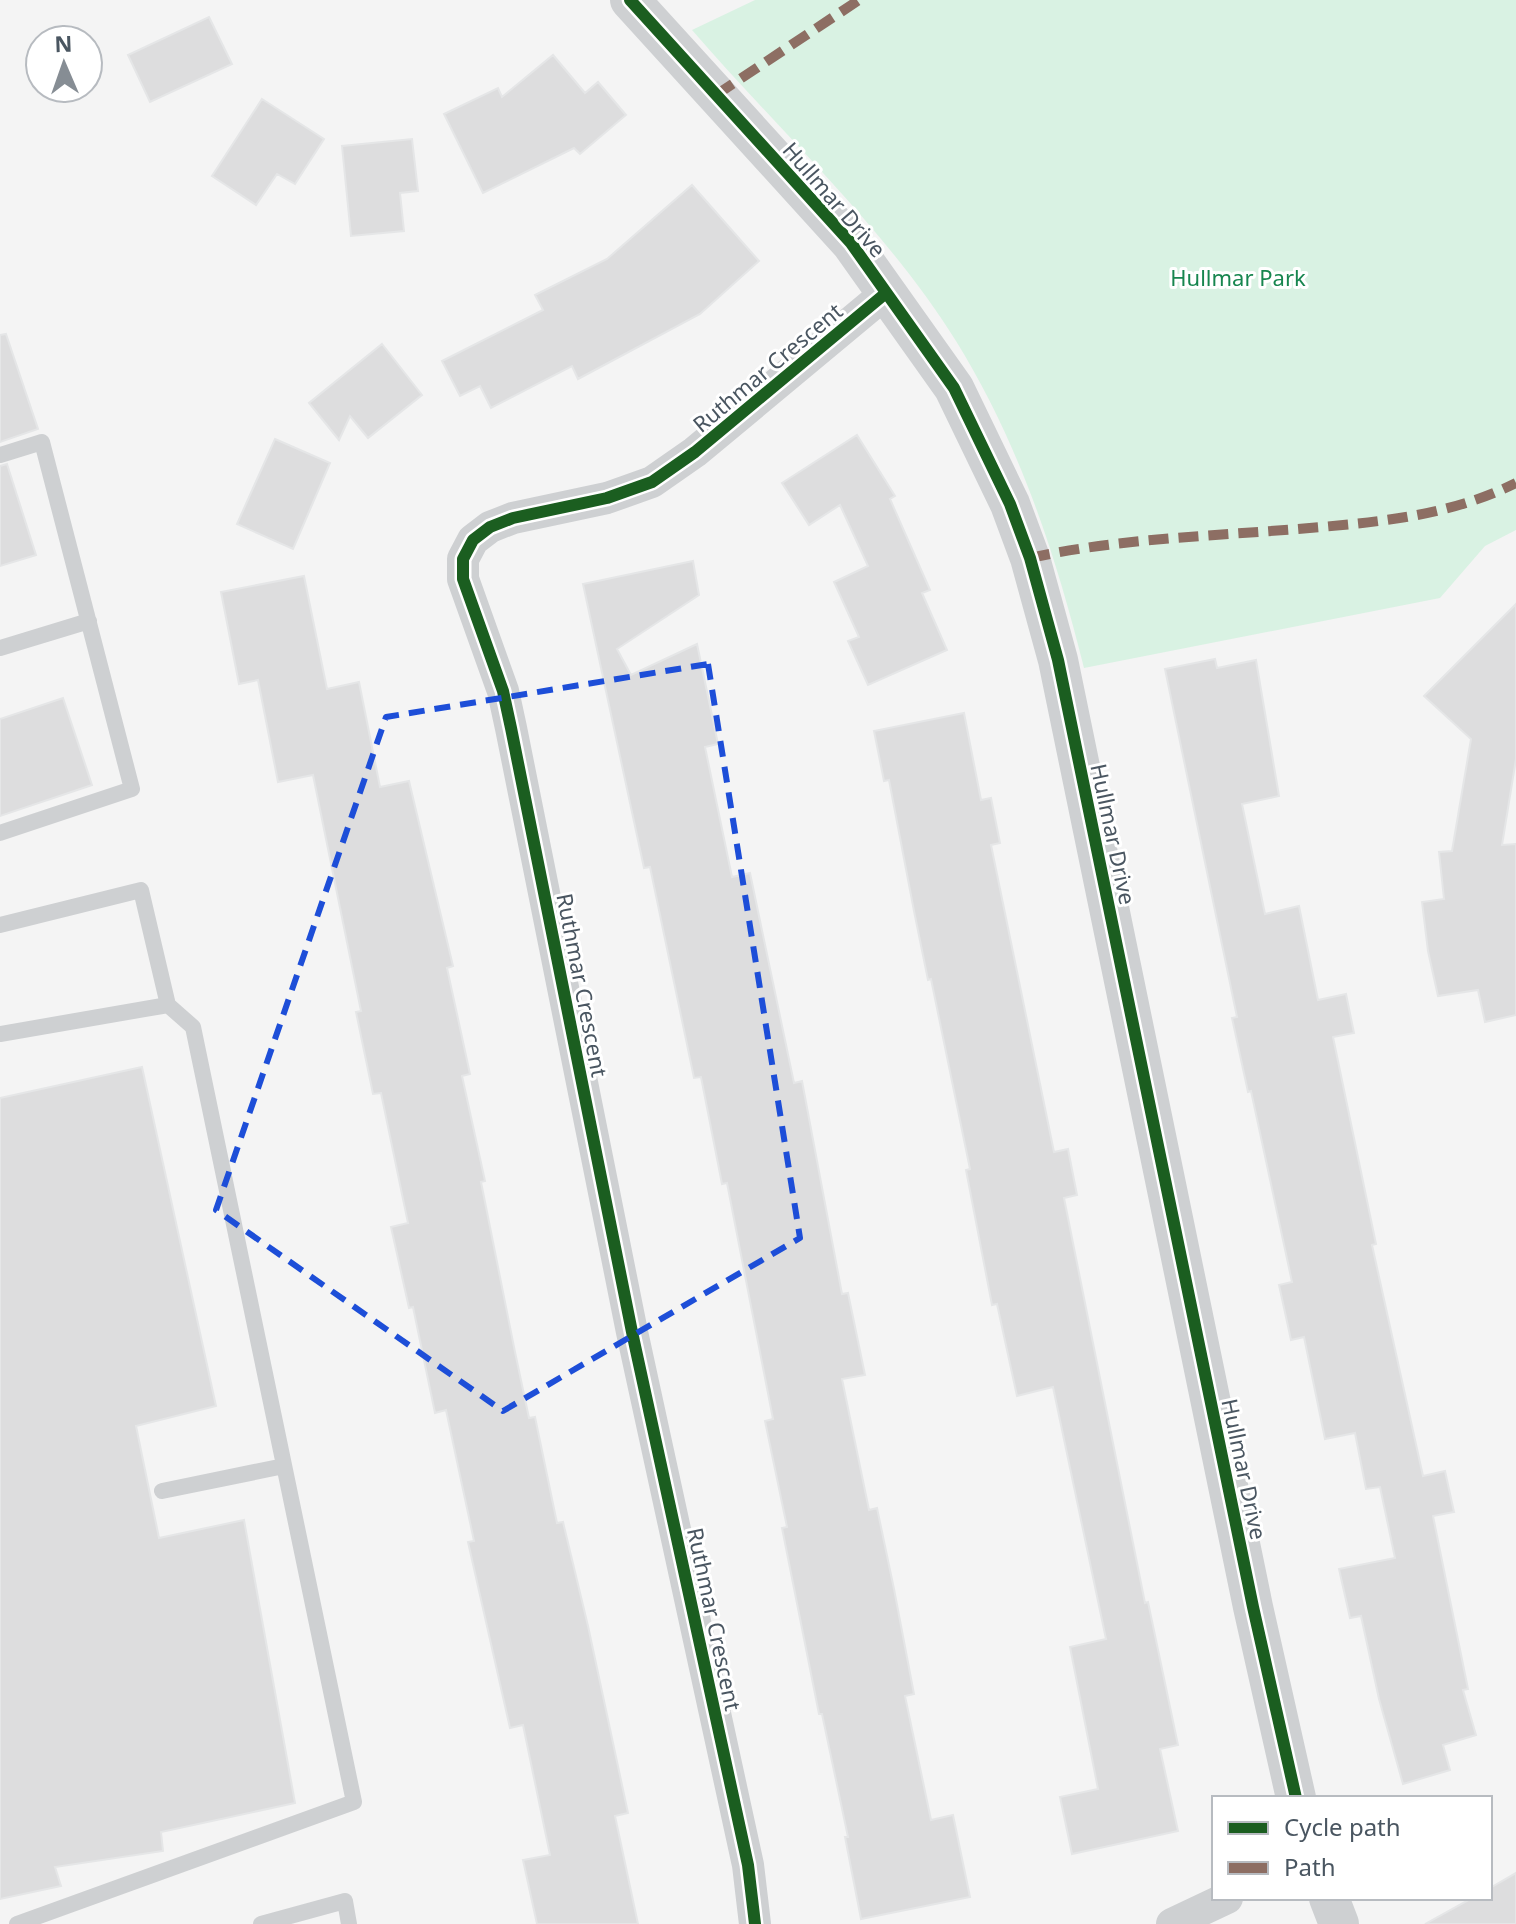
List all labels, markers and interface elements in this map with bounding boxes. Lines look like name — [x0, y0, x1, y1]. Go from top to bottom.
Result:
north arrow — [24, 24, 104, 104]
text: N — [54, 28, 73, 58]
street label: Hullmar Drive — [777, 135, 893, 263]
park label: Hullmar Park — [1170, 262, 1306, 292]
street label: Ruthmar Crescent — [686, 296, 848, 438]
street label: Hullmar Drive — [1084, 761, 1144, 907]
street label: Ruthmar Crescent — [550, 891, 616, 1079]
street label: Hullmar Drive — [1215, 1396, 1275, 1542]
street label: Ruthmar Crescent — [681, 1525, 749, 1713]
legend — [1212, 1796, 1492, 1900]
text: Cycle path — [1284, 1810, 1401, 1843]
text: Path — [1284, 1850, 1335, 1883]

